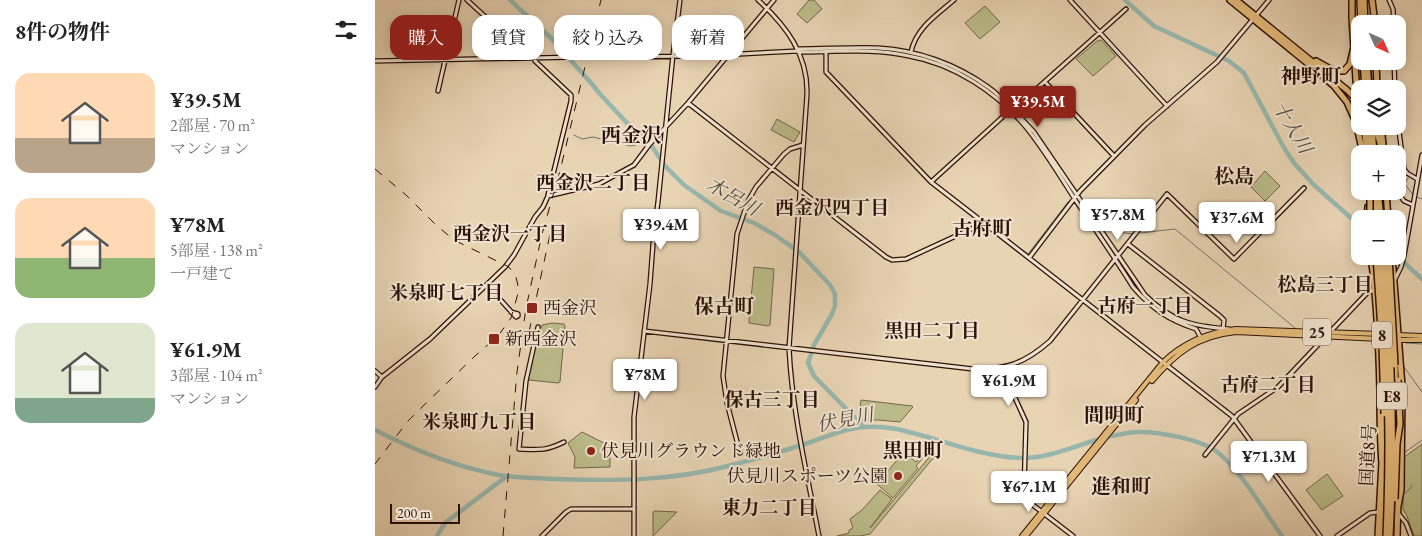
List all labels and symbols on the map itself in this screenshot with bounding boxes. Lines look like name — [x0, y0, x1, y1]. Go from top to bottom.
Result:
north arrow — [1351, 15, 1406, 70]
district label: 神野町 — [1281, 63, 1342, 89]
pin: ¥39.5M — [997, 86, 1079, 128]
water label: 十人川 — [1267, 96, 1319, 160]
district label: 西金沢 — [601, 122, 661, 148]
district label: 松島 — [1214, 163, 1254, 189]
district label: 西金沢二丁目 — [536, 170, 650, 195]
water label: 木呂川 — [702, 172, 765, 222]
district label: 西金沢四丁目 — [775, 195, 889, 220]
pin: ¥57.8M — [1077, 198, 1159, 241]
pin: ¥37.6M — [1196, 202, 1278, 244]
pin: ¥39.4M — [620, 208, 702, 251]
district label: 古府町 — [952, 215, 1013, 241]
district label: 西金沢一丁目 — [453, 221, 567, 246]
district label: 松島三丁目 — [1277, 272, 1373, 297]
district label: 米泉町七丁目 — [389, 280, 503, 305]
district label: 保古町 — [694, 293, 755, 319]
district label: 古府一丁目 — [1097, 293, 1193, 318]
place label: 西金沢 — [543, 296, 597, 319]
marker: 西金沢 — [525, 301, 539, 315]
district label: 黒田二丁目 — [884, 318, 980, 343]
road number: 25 — [1303, 318, 1331, 346]
road number: 8 — [1372, 322, 1392, 348]
place label: 新西金沢 — [505, 327, 577, 350]
marker: 新西金沢 — [487, 332, 501, 346]
pin: ¥78M — [615, 358, 675, 401]
pin: ¥61.9M — [968, 364, 1050, 407]
district label: 古府二丁目 — [1220, 372, 1316, 397]
road number: E8 — [1377, 382, 1407, 410]
district label: 保古三丁目 — [724, 387, 820, 412]
water label: 伏見川 — [815, 401, 877, 437]
district label: 間明町 — [1084, 402, 1145, 428]
district label: 米泉町九丁目 — [422, 409, 536, 434]
street label: 国道8号 — [1354, 423, 1381, 487]
district label: 黒田町 — [883, 437, 944, 463]
place label: 伏見川グラウンド緑地 — [601, 439, 781, 462]
pin: ¥71.3M — [1228, 440, 1310, 483]
marker: 伏見川グラウンド緑地 — [585, 445, 597, 457]
place label: 伏見川スポーツ公園 — [727, 464, 888, 487]
marker: 伏見川スポーツ公園 — [892, 470, 904, 482]
pin: ¥67.1M — [988, 470, 1070, 513]
district label: 進和町 — [1091, 473, 1152, 499]
district label: 東力二丁目 — [721, 495, 817, 520]
scale bar — [390, 501, 460, 524]

